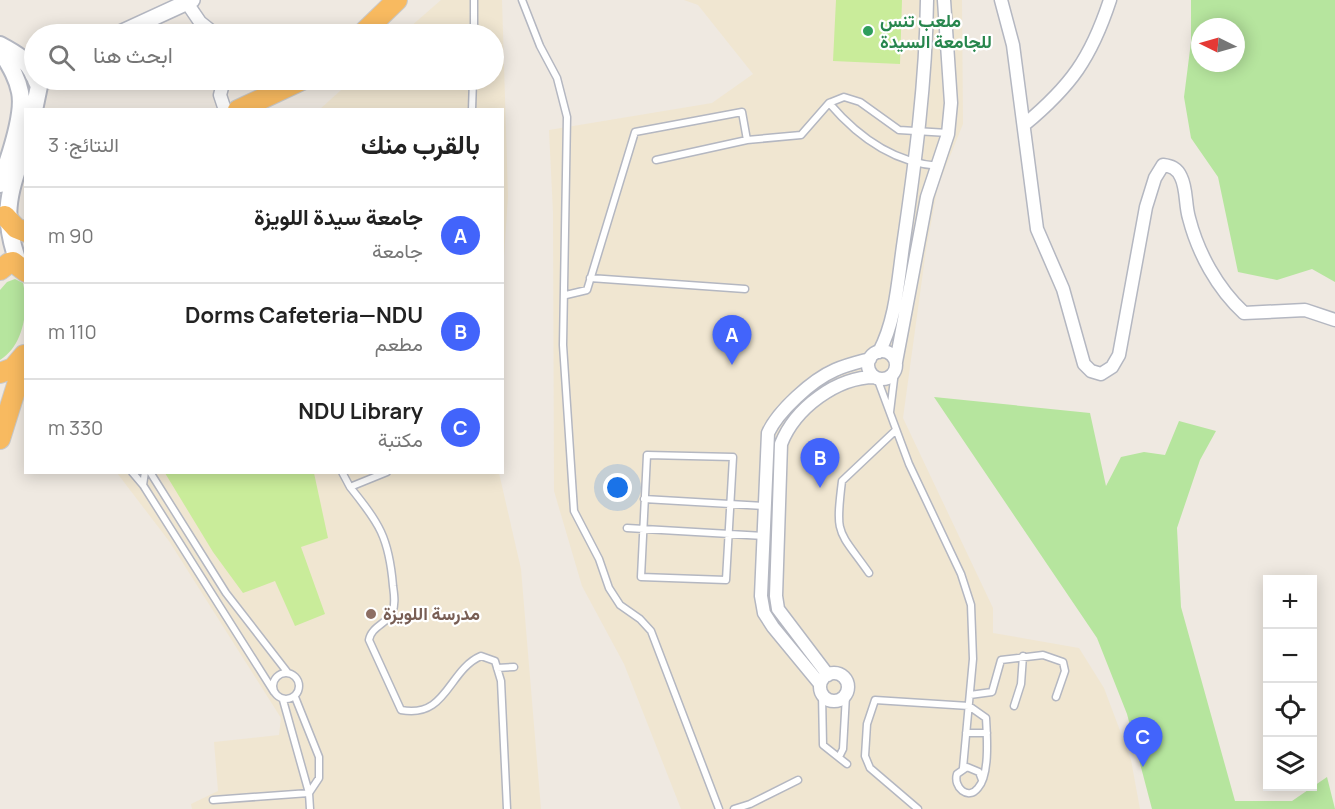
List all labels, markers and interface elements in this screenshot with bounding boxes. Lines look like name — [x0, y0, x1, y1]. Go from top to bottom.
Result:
place label: ملعب تنس للجامعة السيدة — [880, 8, 992, 53]
north arrow — [1191, 18, 1245, 72]
search box — [24, 24, 504, 90]
marker: ملعب تنس للجامعة السيدة — [861, 24, 875, 38]
text: ابحث هنا — [93, 40, 173, 70]
icon: search — [45, 41, 78, 74]
text: بالقرب منك — [361, 126, 480, 162]
text: النتائج: 3 — [48, 131, 119, 158]
text: جامعة سيدة اللويزة — [254, 202, 423, 232]
text: 90 m — [48, 222, 94, 249]
text: A — [454, 222, 467, 249]
text: جامعة — [372, 237, 423, 264]
text: Dorms Cafeteria—NDU — [185, 300, 423, 330]
pin: A — [712, 316, 752, 365]
text: 110 m — [48, 318, 97, 345]
text: B — [454, 318, 467, 345]
text: مطعم — [375, 330, 423, 357]
text: NDU Library — [298, 396, 423, 426]
text: 330 m — [48, 414, 103, 441]
text: C — [453, 414, 468, 441]
text: مكتبة — [378, 426, 423, 453]
pin: B — [800, 438, 840, 488]
your location — [603, 473, 632, 502]
map controls — [1263, 575, 1317, 791]
button: + — [1263, 575, 1317, 629]
place label: مدرسة اللويزة — [383, 601, 480, 625]
marker: مدرسة اللويزة — [364, 607, 378, 621]
button: − — [1263, 629, 1317, 683]
button: locate — [1263, 683, 1317, 737]
pin: C — [1124, 718, 1162, 767]
button: layers — [1263, 737, 1317, 791]

